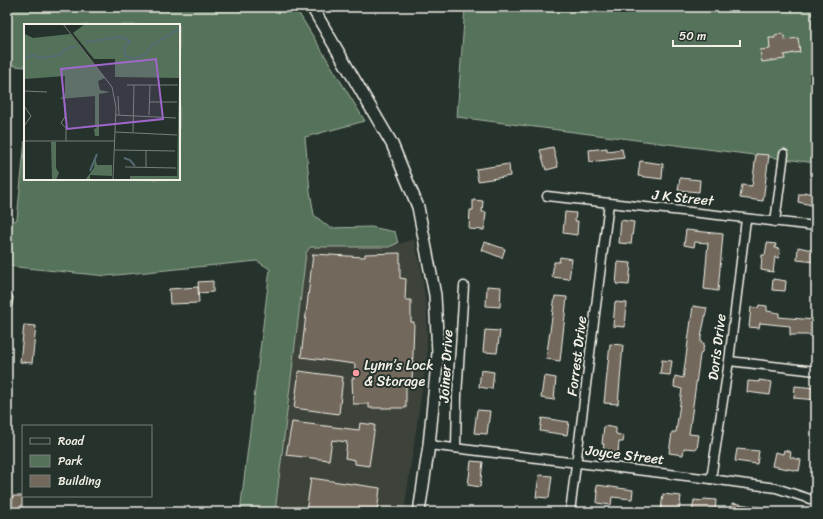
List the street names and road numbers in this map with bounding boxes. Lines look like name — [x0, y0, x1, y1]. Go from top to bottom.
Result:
street label: J K Street — [650, 182, 716, 214]
street label: Doris Drive — [701, 312, 733, 382]
street label: Forrest Drive — [560, 314, 594, 398]
street label: Joiner Drive — [432, 329, 460, 404]
street label: Joyce Street — [583, 438, 666, 472]

